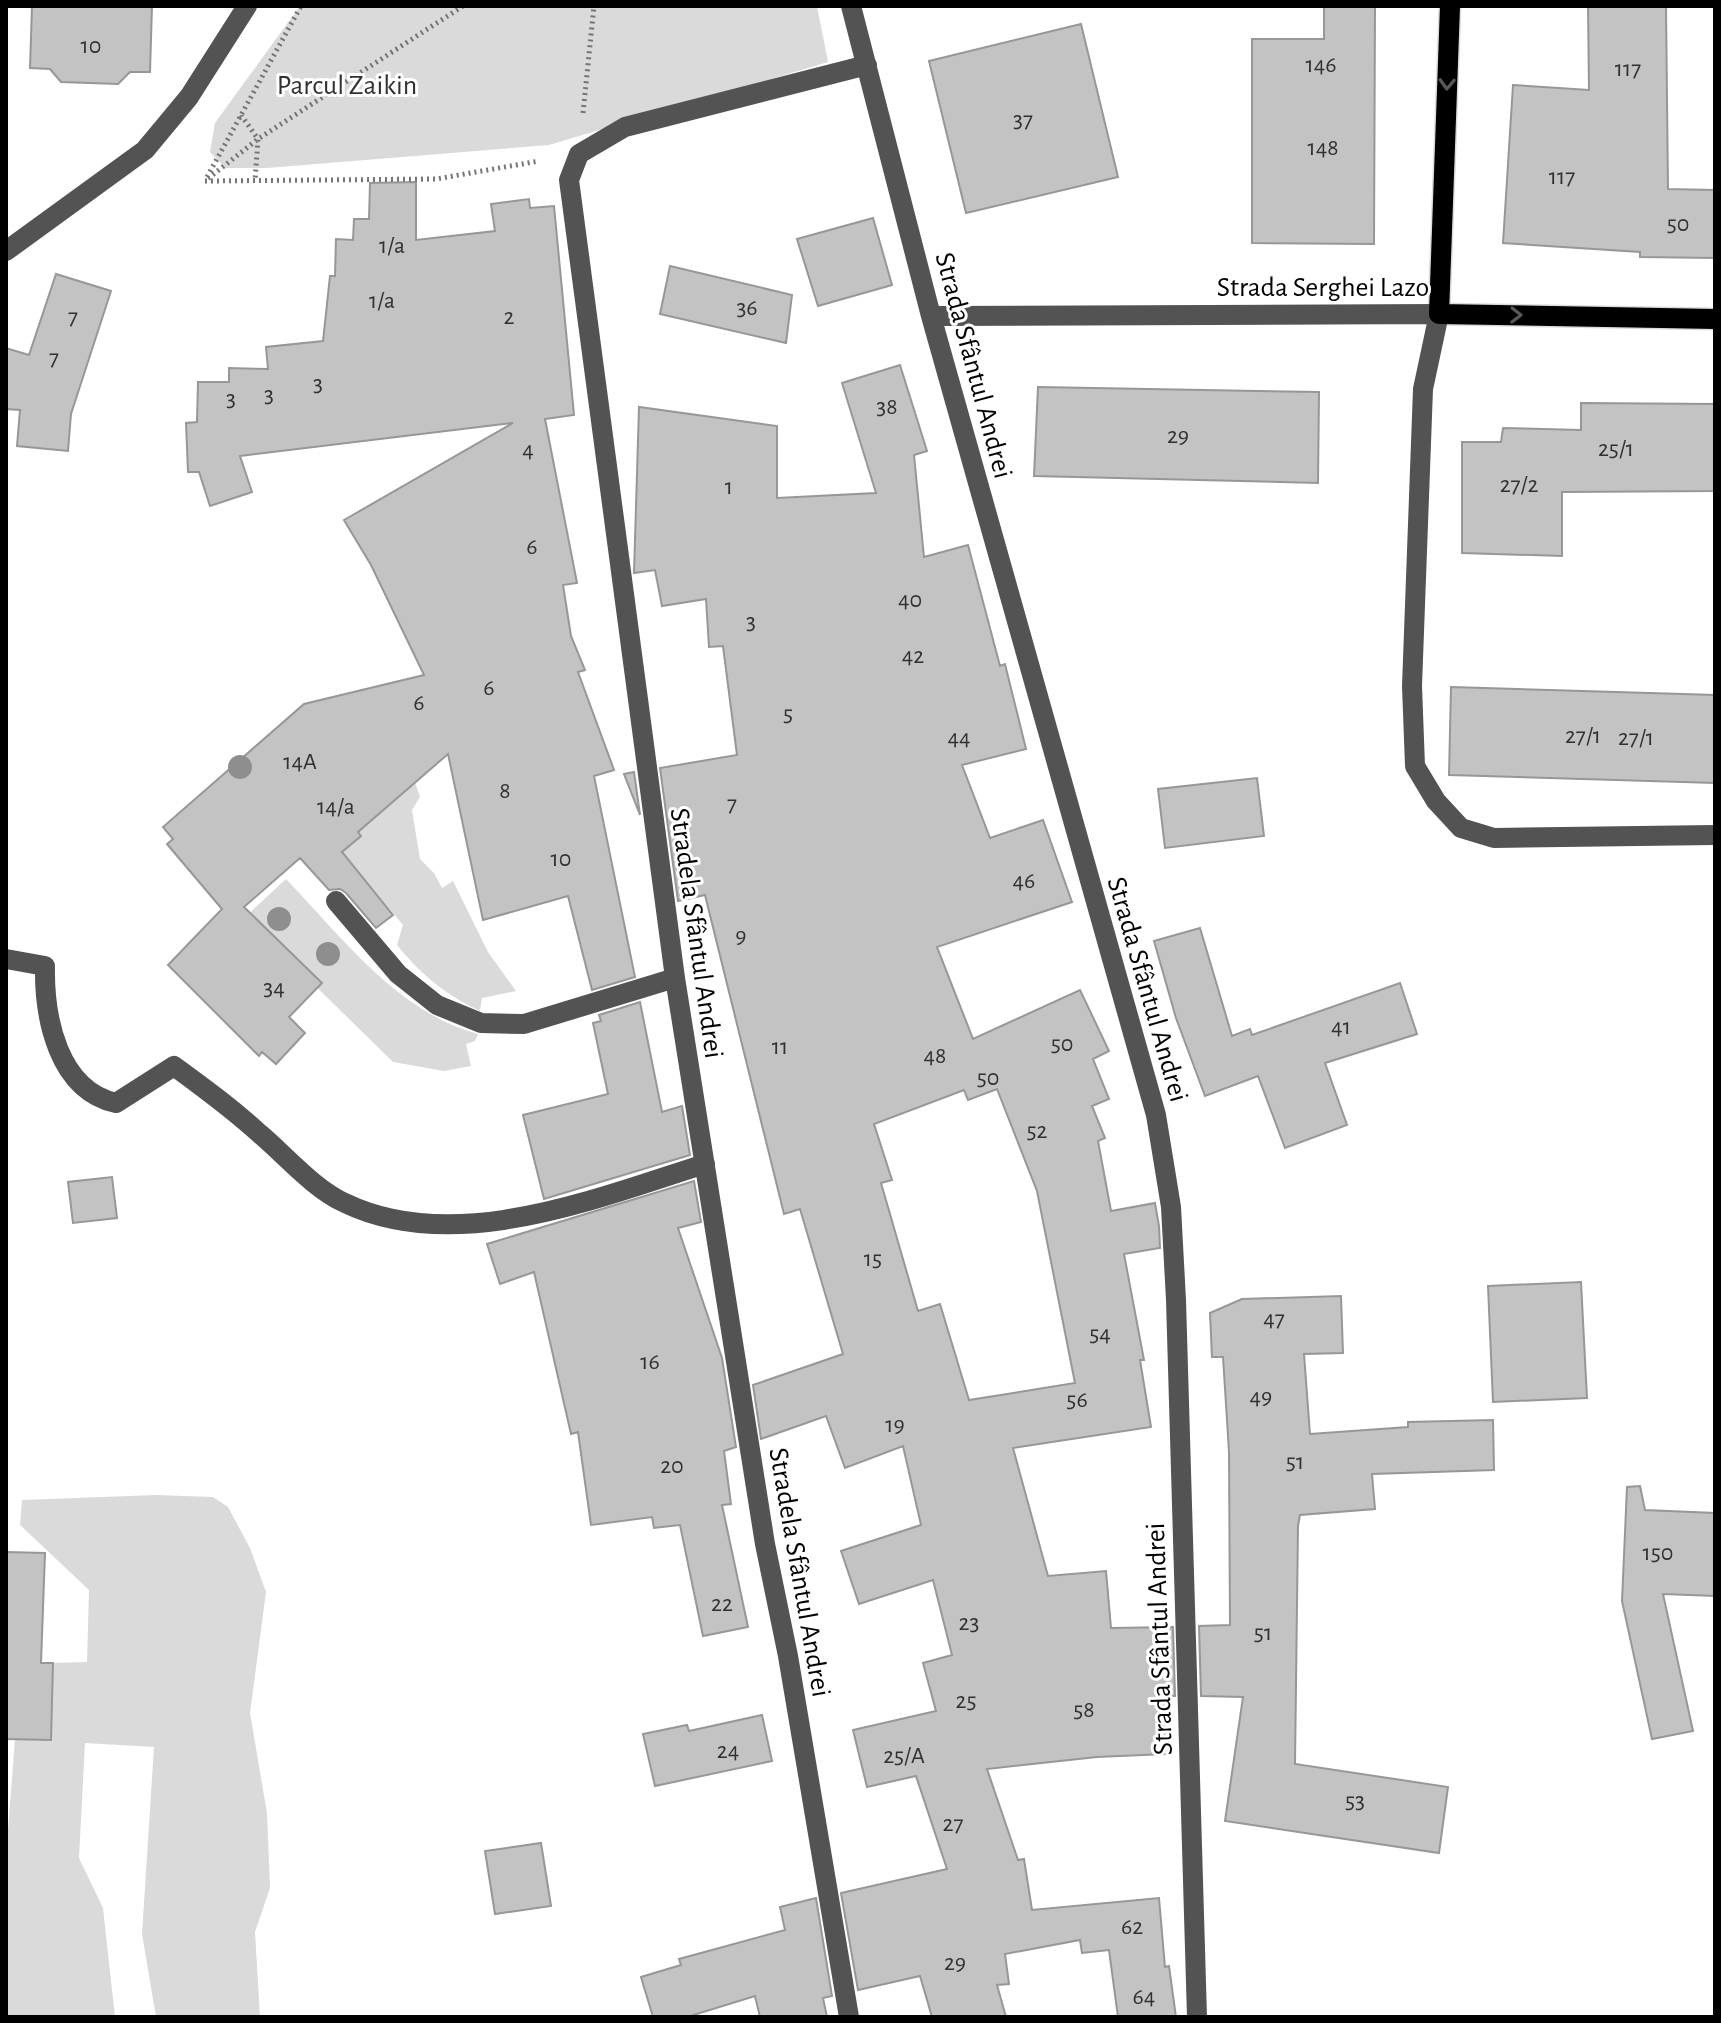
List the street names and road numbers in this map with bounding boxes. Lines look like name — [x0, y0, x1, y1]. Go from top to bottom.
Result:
street label: Strada Sfântul Andrei — [929, 249, 1017, 482]
street label: Strada Serghei Lazo — [1217, 274, 1429, 302]
street label: Stradela Sfântul Andrei — [665, 806, 727, 1060]
street label: Strada Sfântul Andrei — [1102, 874, 1193, 1105]
street label: Stradela Sfântul Andrei — [763, 1446, 835, 1699]
street label: Strada Sfântul Andrei — [1142, 1522, 1178, 1756]

